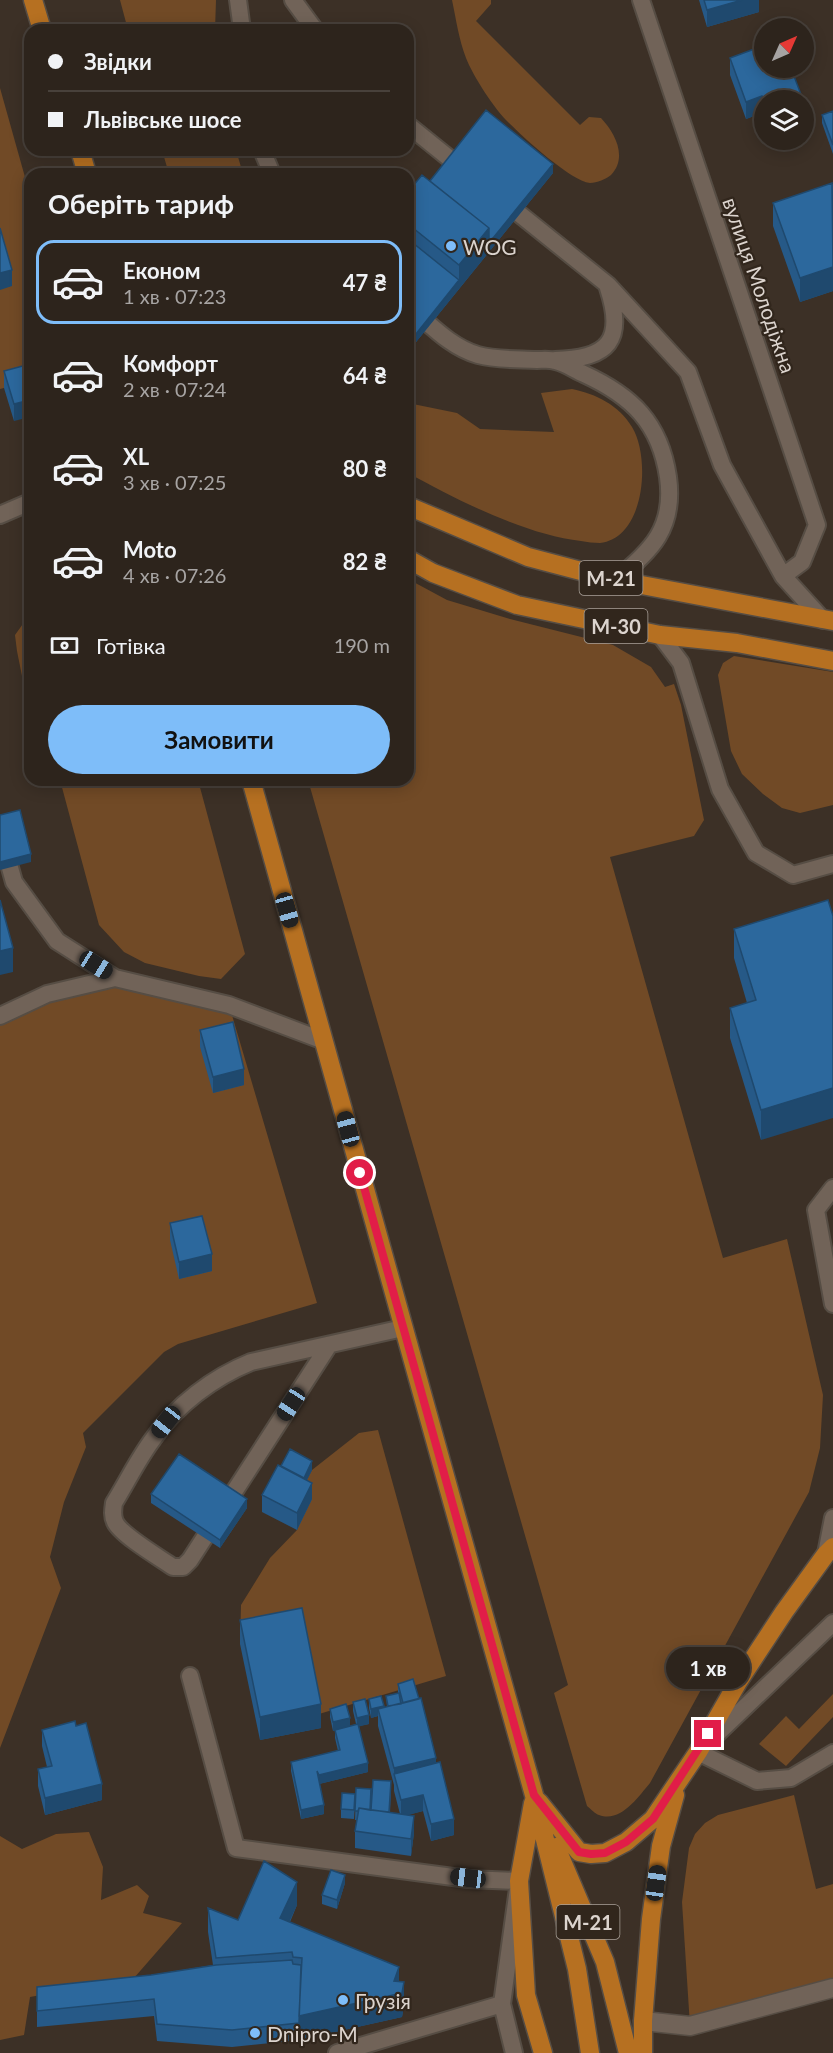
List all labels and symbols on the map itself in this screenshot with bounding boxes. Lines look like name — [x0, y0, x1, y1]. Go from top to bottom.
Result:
north arrow — [754, 18, 814, 78]
street label: вулиця Молодіжна — [718, 194, 802, 376]
place label: WOG — [463, 234, 517, 259]
marker: WOG — [444, 239, 458, 253]
road number: М-21 — [580, 561, 642, 595]
road number: М-30 — [584, 609, 648, 643]
car — [273, 890, 301, 930]
car — [76, 948, 116, 982]
car — [335, 1109, 361, 1149]
route start — [346, 1159, 373, 1186]
car — [274, 1384, 308, 1424]
car — [148, 1402, 184, 1442]
callout: 1 хв — [666, 1647, 750, 1689]
route end — [694, 1720, 721, 1747]
car — [645, 1864, 667, 1902]
car — [449, 1867, 487, 1889]
road number: М-21 — [556, 1905, 620, 1939]
place label: Грузія — [355, 1988, 411, 2013]
marker: Грузія — [336, 1993, 350, 2007]
place label: Dnipro-M — [267, 2021, 358, 2046]
marker: Dnipro-M — [248, 2026, 262, 2040]

